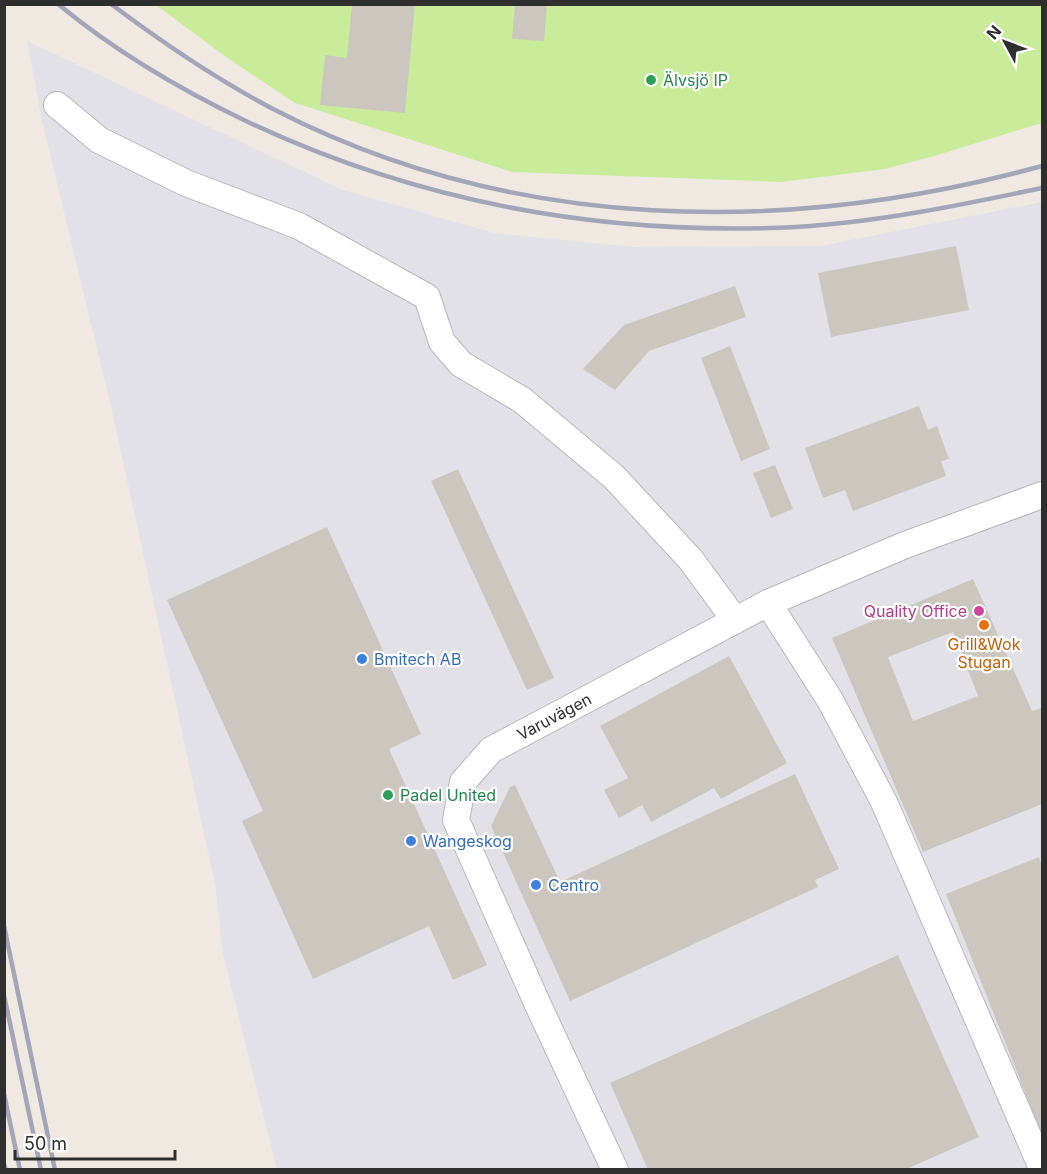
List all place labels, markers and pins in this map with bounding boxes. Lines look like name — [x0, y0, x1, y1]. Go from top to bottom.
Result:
place label: Älvsjö IP — [663, 70, 728, 90]
marker: Älvsjö IP — [644, 73, 658, 87]
place label: Quality Office — [864, 601, 967, 621]
marker: Quality Office — [972, 604, 986, 618]
marker: Grill&Wok Stugan — [977, 618, 991, 632]
place label: Grill&Wok Stugan — [948, 634, 1021, 672]
place label: Bmitech AB — [374, 649, 461, 669]
marker: Bmitech AB — [355, 652, 369, 666]
place label: Padel United — [400, 785, 496, 805]
marker: Padel United — [381, 788, 395, 802]
place label: Wangeskog — [423, 831, 512, 851]
marker: Wangeskog — [404, 834, 418, 848]
place label: Centro — [548, 875, 599, 895]
marker: Centro — [529, 878, 543, 892]

